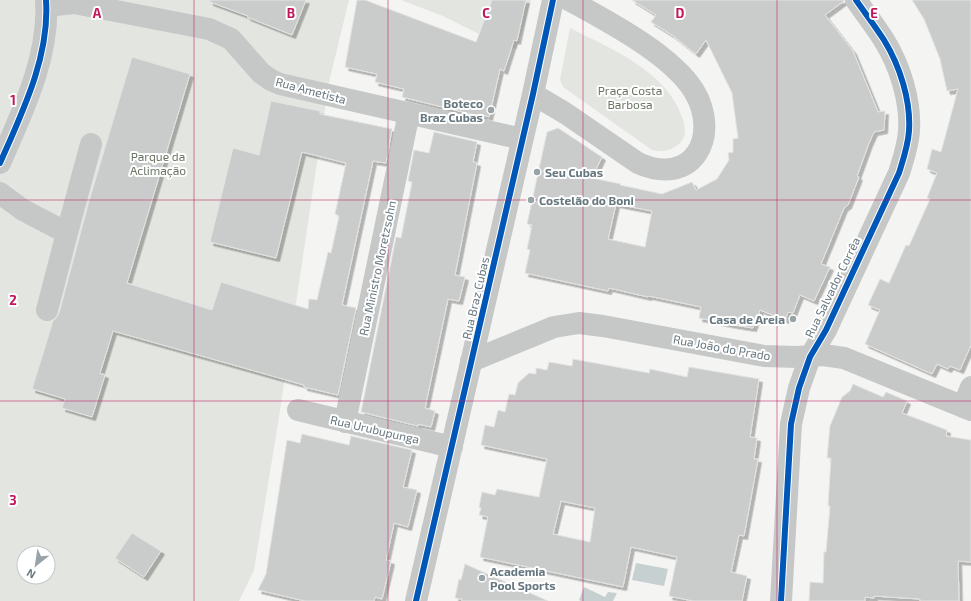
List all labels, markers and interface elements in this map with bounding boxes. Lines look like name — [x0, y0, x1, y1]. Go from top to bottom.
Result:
text: A — [93, 5, 102, 21]
text: B — [287, 5, 295, 21]
text: C — [482, 5, 490, 21]
text: D — [676, 5, 685, 21]
text: E — [870, 5, 878, 21]
street label: Rua Ametista — [274, 74, 348, 106]
park label: Praça Costa Barbosa — [598, 83, 662, 111]
text: 1 — [10, 92, 16, 108]
place label: Boteco Braz Cubas — [420, 96, 483, 124]
marker: Boteco Braz Cubas — [486, 105, 496, 115]
park label: Parque da Aclimação — [130, 149, 186, 178]
place label: Seu Cubas — [545, 165, 603, 179]
marker: Seu Cubas — [532, 167, 542, 177]
place label: Costelão do Boni — [539, 193, 634, 207]
marker: Costelão do Boni — [526, 195, 536, 205]
street label: Rua Ministro Moretzsohn — [356, 199, 398, 337]
street label: Rua Salvador Corrêa — [802, 234, 862, 340]
street label: Rua Braz Cubas — [459, 255, 491, 341]
text: 2 — [9, 292, 17, 308]
place label: Casa de Areia — [709, 312, 785, 326]
marker: Casa de Areia — [788, 314, 798, 324]
street label: Rua João do Prado — [672, 332, 772, 363]
street label: Rua Urubupunga — [329, 412, 421, 446]
text: 3 — [9, 492, 17, 508]
north arrow — [16, 545, 56, 585]
place label: Academia Pool Sports — [490, 564, 556, 592]
text: N — [24, 566, 37, 582]
marker: Academia Pool Sports — [477, 573, 487, 583]

